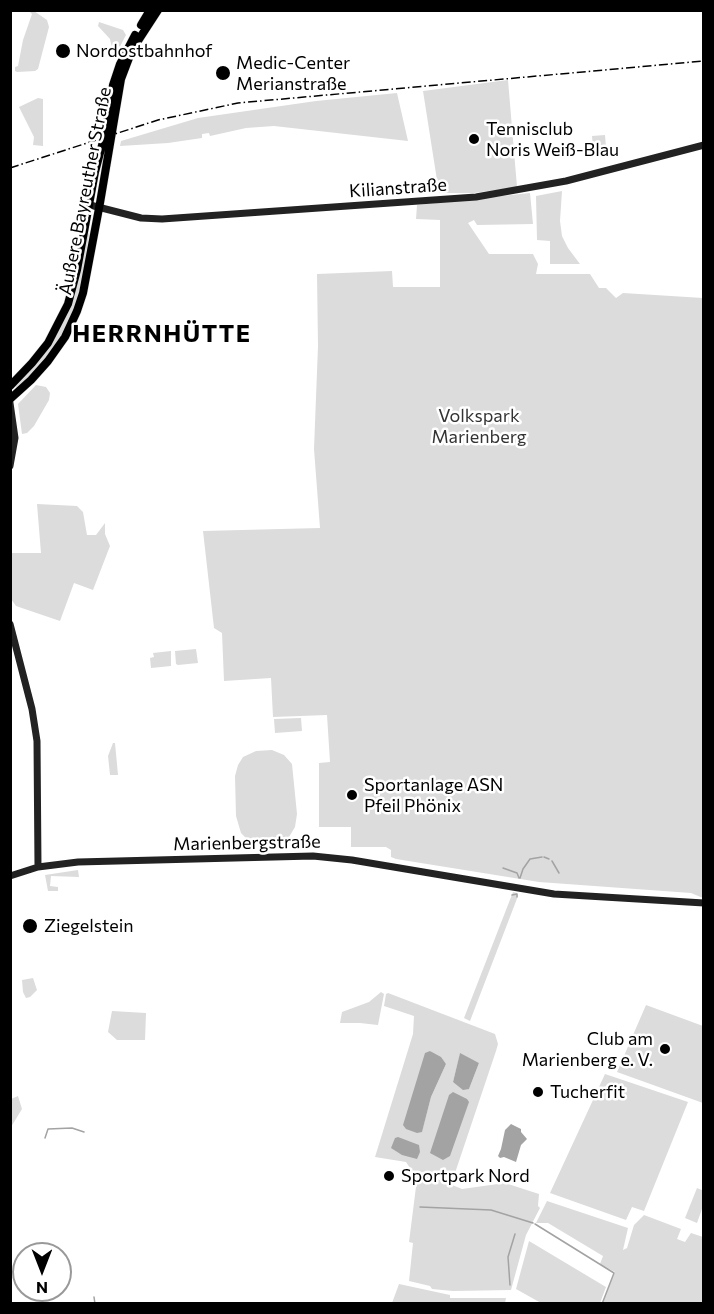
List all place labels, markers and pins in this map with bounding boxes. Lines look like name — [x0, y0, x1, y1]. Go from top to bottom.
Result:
place label: Nordostbahnhof — [76, 40, 212, 62]
marker: Nordostbahnhof — [54, 42, 72, 60]
place label: Medic-Center Merianstraße — [236, 52, 350, 94]
marker: Medic-Center Merianstraße — [214, 64, 232, 82]
place label: Tennisclub Noris Weiß-Blau — [486, 118, 619, 160]
marker: Tennisclub Noris Weiß-Blau — [467, 132, 481, 146]
place label: Sportanlage ASN Pfeil Phönix — [364, 774, 503, 816]
marker: Sportanlage ASN Pfeil Phönix — [345, 788, 359, 802]
place label: Ziegelstein — [44, 915, 134, 937]
marker: Ziegelstein — [21, 917, 39, 935]
place label: Club am Marienberg e. V. — [522, 1028, 653, 1070]
marker: Club am Marienberg e. V. — [658, 1042, 672, 1056]
place label: Tucherfit — [550, 1081, 625, 1103]
marker: Tucherfit — [531, 1085, 545, 1099]
place label: Sportpark Nord — [401, 1165, 530, 1187]
marker: Sportpark Nord — [382, 1169, 396, 1183]

